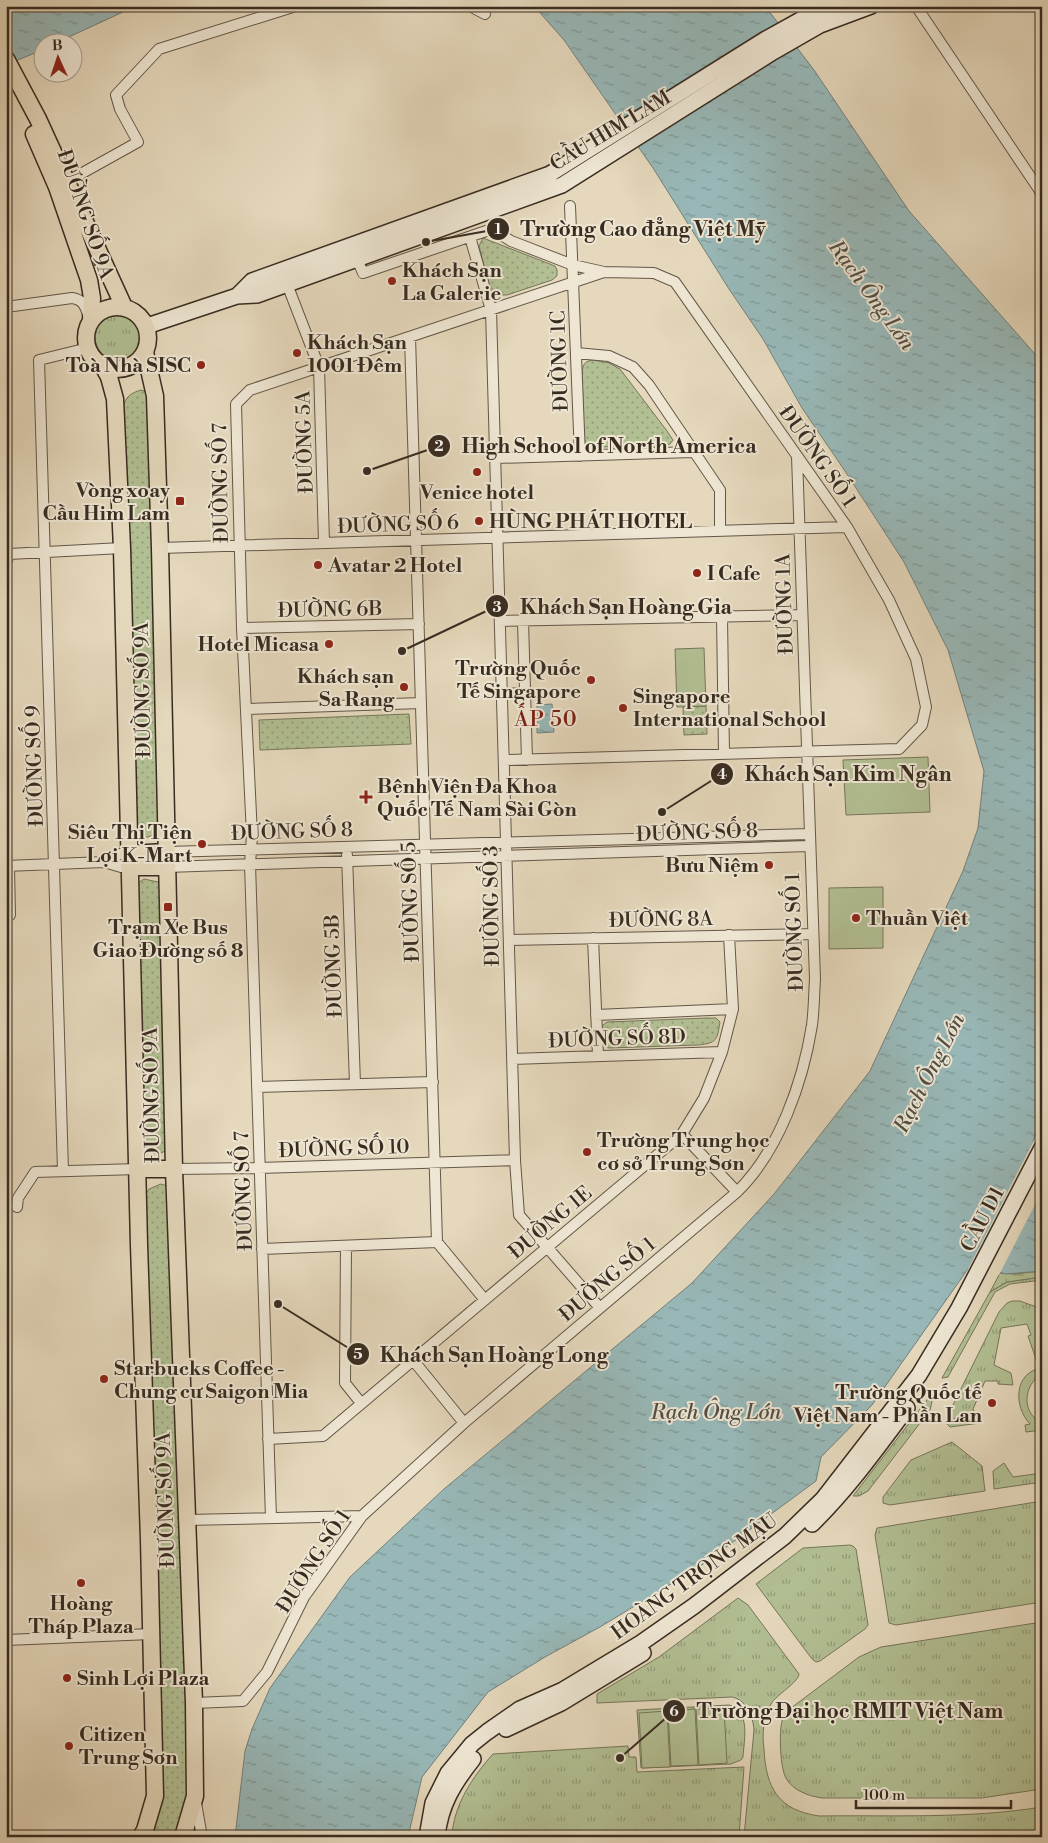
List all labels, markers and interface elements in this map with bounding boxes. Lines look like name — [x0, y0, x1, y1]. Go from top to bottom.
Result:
north arrow — [32, 32, 82, 82]
text: B — [52, 37, 63, 55]
street label: CẦU HIM LAM — [544, 83, 676, 177]
street label: ĐƯỜNG SỐ 9A — [51, 145, 123, 284]
callout: Trường Cao đẳng Việt Mỹ — [485, 211, 776, 247]
text: Trường Cao đẳng Việt Mỹ — [520, 217, 766, 243]
text: 1 — [494, 220, 502, 239]
water label: Rạch Ông Lớn — [822, 233, 923, 356]
place label: Khách Sạn La Galerie — [402, 259, 502, 307]
marker: Khách Sạn La Galerie — [386, 275, 398, 287]
street label: ĐƯỜNG 1C — [545, 310, 575, 412]
place label: Khách Sạn 1001 Đêm — [307, 331, 407, 379]
marker: Khách Sạn 1001 Đêm — [291, 347, 303, 359]
place label: Toà Nhà SISC — [66, 354, 191, 379]
marker: Toà Nhà SISC — [195, 359, 207, 371]
street label: ĐƯỜNG 5A — [290, 389, 320, 494]
street label: ĐƯỜNG SỐ 1 — [773, 399, 864, 513]
street label: ĐƯỜNG SỐ 7 — [204, 423, 235, 543]
callout: High School of North America — [426, 428, 766, 464]
text: High School of North America — [461, 434, 757, 460]
text: 2 — [434, 437, 444, 456]
marker: Venice hotel — [471, 466, 483, 478]
place label: Vòng xoay Cầu Him Lam — [43, 479, 171, 527]
place label: Venice hotel — [419, 481, 534, 506]
marker: Vòng xoay Cầu Him Lam — [174, 495, 186, 507]
street label: ĐƯỜNG SỐ 6 — [337, 507, 459, 540]
place label: HÙNG PHÁT HOTEL — [489, 508, 693, 535]
marker: HÙNG PHÁT HOTEL — [473, 515, 485, 527]
street label: ĐƯỜNG 1A — [770, 552, 800, 655]
place label: Avatar 2 Hotel — [327, 554, 463, 579]
marker: Avatar 2 Hotel — [312, 559, 324, 571]
place label: I Cafe — [707, 562, 761, 587]
marker: I Cafe — [691, 567, 703, 579]
callout: Khách Sạn Hoàng Gia — [485, 588, 742, 624]
text: Khách Sạn Hoàng Gia — [520, 595, 733, 621]
street label: ĐƯỜNG 6B — [277, 596, 383, 624]
text: 3 — [492, 598, 502, 617]
street label: ĐƯỜNG SỐ 9A — [126, 621, 157, 758]
place label: Hotel Micasa — [198, 633, 319, 658]
marker: Hotel Micasa — [323, 638, 335, 650]
place label: Trường Quốc Tế Singapore — [455, 657, 581, 705]
place label: Khách sạn Sa Rang — [297, 665, 395, 713]
marker: Trường Quốc Tế Singapore — [585, 674, 597, 686]
marker: Khách sạn Sa Rang — [398, 681, 410, 693]
place label: Singapore International School — [633, 685, 827, 733]
district label: ẤP 50 — [513, 702, 578, 733]
marker: Singapore International School — [617, 702, 629, 714]
street label: ĐƯỜNG SỐ 9 — [17, 705, 50, 827]
callout: Khách Sạn Kim Ngân — [710, 756, 962, 792]
text: Khách Sạn Kim Ngân — [744, 762, 952, 788]
text: 4 — [717, 765, 727, 784]
place label: Bệnh Viện Đa Khoa Quốc Tế Nam Sài Gòn — [377, 775, 578, 823]
marker: Bệnh Viện Đa Khoa Quốc Tế Nam Sài Gòn — [359, 790, 373, 804]
street label: ĐƯỜNG SỐ 8 — [231, 814, 353, 847]
street label: ĐƯỜNG SỐ 8 — [636, 815, 758, 848]
place label: Siêu Thị Tiện Lợi K-Mart — [68, 821, 193, 869]
marker: Siêu Thị Tiện Lợi K-Mart — [196, 838, 208, 850]
street label: ĐƯỜNG SỐ 5 — [393, 841, 426, 963]
street label: ĐƯỜNG SỐ 3 — [475, 845, 506, 967]
place label: Bưu Niệm — [665, 854, 759, 879]
marker: Bưu Niệm — [763, 859, 775, 871]
street label: ĐƯỜNG SỐ 1 — [777, 872, 810, 992]
marker: Trạm Xe Bus Giao Đường số 8 — [162, 901, 174, 913]
street label: ĐƯỜNG 8A — [609, 906, 715, 934]
place label: Thuần Việt — [866, 907, 969, 932]
marker: Thuần Việt — [850, 912, 862, 924]
street label: ĐƯỜNG 5B — [319, 914, 349, 1018]
place label: Trạm Xe Bus Giao Đường số 8 — [92, 916, 244, 964]
water label: Rạch Ông Lớn — [886, 1008, 971, 1138]
street label: ĐƯỜNG SỐ 8D — [548, 1021, 686, 1054]
street label: ĐƯỜNG SỐ 9A — [135, 1026, 166, 1163]
place label: Trường Trung học cơ sở Trung Sơn — [597, 1129, 770, 1177]
street label: ĐƯỜNG SỐ 7 — [226, 1131, 259, 1251]
street label: ĐƯỜNG SỐ 10 — [278, 1131, 410, 1164]
marker: Trường Trung học cơ sở Trung Sơn — [581, 1146, 593, 1158]
street label: ĐƯỜNG 1E — [504, 1180, 598, 1265]
street label: CẦU D1 — [953, 1181, 1011, 1257]
street label: ĐƯỜNG SỐ 1 — [552, 1229, 662, 1328]
callout: Khách Sạn Hoàng Long — [345, 1336, 619, 1372]
text: Khách Sạn Hoàng Long — [380, 1343, 609, 1369]
text: 5 — [353, 1345, 363, 1364]
place label: Starbucks Coffee - Chung cư Saigon Mia — [114, 1357, 309, 1405]
marker: Starbucks Coffee - Chung cư Saigon Mia — [98, 1373, 110, 1385]
place label: Trường Quốc tế Việt Nam - Phần Lan — [793, 1381, 983, 1429]
water label: Rạch Ông Lớn — [650, 1397, 781, 1426]
marker: Trường Quốc tế Việt Nam - Phần Lan — [986, 1397, 998, 1409]
street label: ĐƯỜNG SỐ 9A — [148, 1431, 181, 1568]
street label: ĐƯỜNG SỐ 1 — [268, 1503, 357, 1618]
street label: HOÀNG TRỌNG MẬU — [606, 1508, 783, 1646]
marker: Hoàng Tháp Plaza — [75, 1577, 87, 1589]
place label: Hoàng Tháp Plaza — [29, 1592, 134, 1640]
place label: Sinh Lợi Plaza — [77, 1667, 210, 1692]
marker: Sinh Lợi Plaza — [61, 1672, 73, 1684]
callout: Trường Đại học RMIT Việt Nam — [662, 1693, 1014, 1729]
text: Trường Đại học RMIT Việt Nam — [697, 1699, 1003, 1725]
text: 6 — [669, 1702, 679, 1721]
place label: Citizen Trung Sơn — [79, 1723, 178, 1771]
marker: Citizen Trung Sơn — [63, 1740, 75, 1752]
scale bar — [856, 1778, 1010, 1810]
text: 100 m — [863, 1786, 905, 1805]

